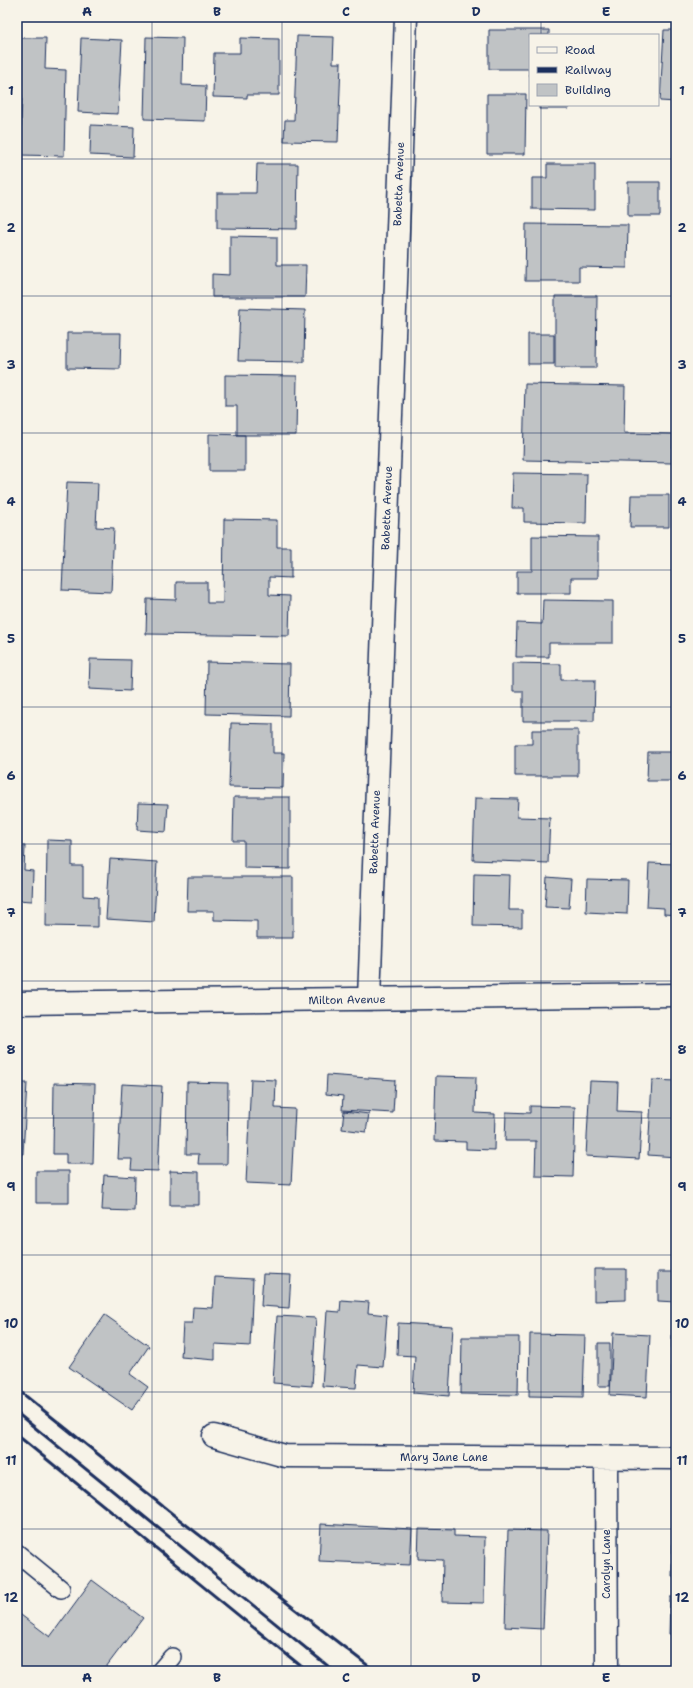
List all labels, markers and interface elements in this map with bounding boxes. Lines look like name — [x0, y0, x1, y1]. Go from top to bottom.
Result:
text: A — [82, 3, 92, 20]
text: B — [213, 3, 221, 20]
text: C — [342, 3, 350, 20]
text: D — [471, 3, 481, 20]
text: E — [602, 3, 611, 20]
legend — [529, 34, 659, 106]
text: Road — [565, 42, 596, 58]
text: Railway — [565, 62, 612, 78]
text: 1 — [8, 82, 14, 99]
text: Building — [565, 82, 611, 98]
text: 1 — [679, 82, 685, 99]
street label: Babetta Avenue — [390, 142, 408, 226]
text: 2 — [6, 219, 16, 236]
text: 2 — [677, 219, 687, 236]
text: 3 — [6, 356, 16, 373]
text: 3 — [677, 356, 687, 373]
street label: Babetta Avenue — [378, 466, 396, 550]
text: 4 — [6, 493, 16, 510]
text: 4 — [677, 493, 687, 510]
text: 5 — [7, 630, 15, 647]
text: 5 — [678, 630, 686, 647]
text: 6 — [6, 767, 16, 784]
text: 6 — [677, 767, 687, 784]
street label: Babetta Avenue — [366, 790, 384, 874]
text: 7 — [6, 904, 16, 921]
text: 7 — [677, 904, 687, 921]
street label: Milton Avenue — [308, 992, 386, 1008]
text: 8 — [6, 1041, 16, 1058]
text: 8 — [677, 1041, 687, 1058]
text: 9 — [6, 1178, 16, 1195]
text: 9 — [677, 1178, 687, 1195]
text: 10 — [4, 1315, 18, 1332]
text: 10 — [675, 1315, 689, 1332]
street label: Mary Jane Lane — [400, 1450, 488, 1465]
text: 11 — [5, 1452, 17, 1469]
text: 11 — [676, 1452, 688, 1469]
street label: Carolyn Lane — [599, 1529, 614, 1599]
text: 12 — [4, 1589, 18, 1606]
text: 12 — [675, 1589, 689, 1606]
text: A — [82, 1669, 92, 1686]
text: B — [213, 1669, 221, 1686]
text: C — [342, 1669, 350, 1686]
text: D — [471, 1669, 481, 1686]
text: E — [602, 1669, 611, 1686]

